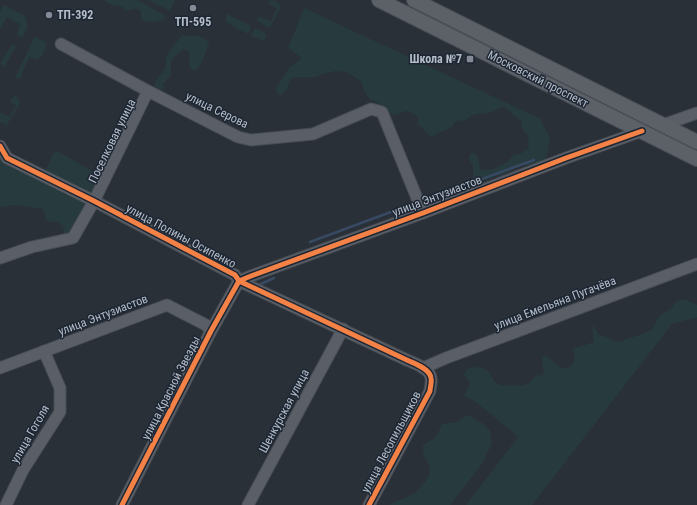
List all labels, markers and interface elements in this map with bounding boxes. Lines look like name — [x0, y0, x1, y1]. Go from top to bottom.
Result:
marker: ТП-595 — [188, 3, 198, 13]
place label: ТП-392 — [57, 8, 93, 22]
marker: ТП-392 — [44, 10, 54, 20]
place label: ТП-595 — [175, 15, 211, 29]
street label: Московский проспект — [485, 48, 591, 110]
place label: Школа №7 — [409, 52, 462, 66]
marker: Школа №7 — [465, 54, 475, 64]
street label: улица Серова — [183, 89, 251, 131]
street label: Поселковая улица — [86, 96, 139, 185]
street label: улица Энтузиастов — [390, 172, 484, 220]
street label: улица Полины Осипенко — [124, 201, 238, 271]
street label: улица Емельяна Пугачёва — [492, 273, 618, 333]
street label: улица Энтузиастов — [56, 291, 150, 339]
street label: улица Красной Звезды — [139, 334, 203, 442]
street label: Шенкурская улица — [256, 367, 312, 455]
street label: улица Лесопильщиков — [358, 389, 424, 495]
street label: улица Гоголя — [8, 402, 52, 466]

